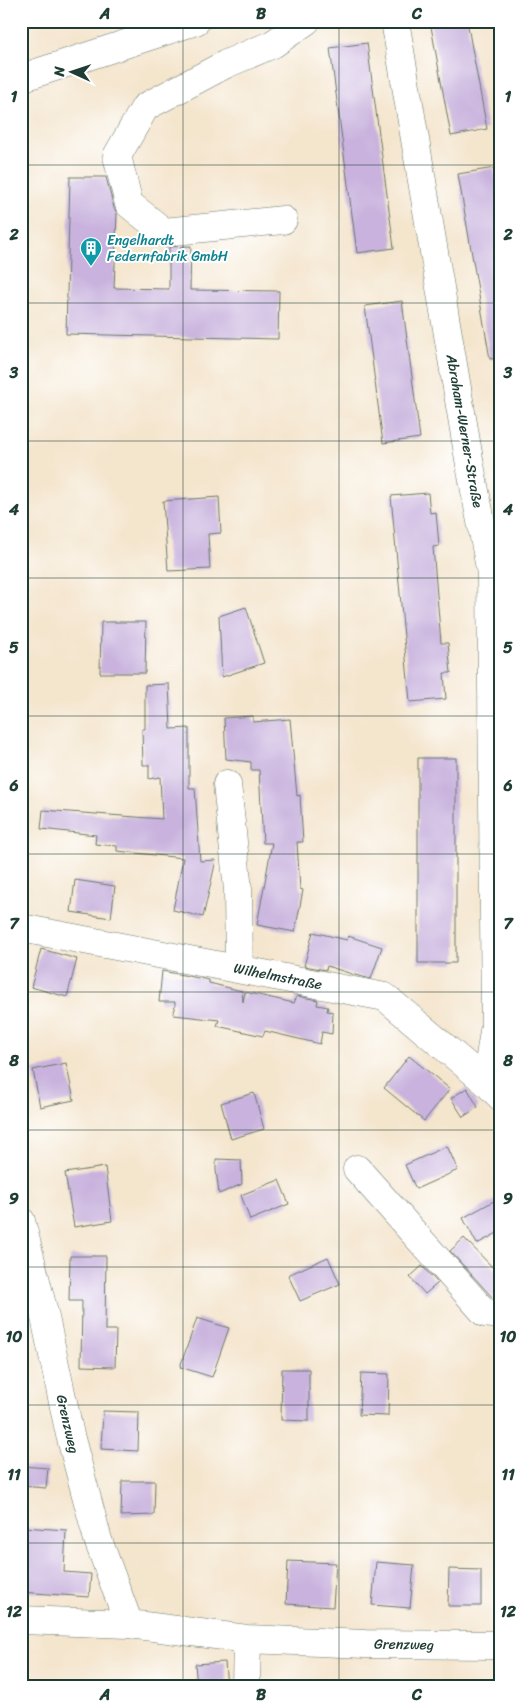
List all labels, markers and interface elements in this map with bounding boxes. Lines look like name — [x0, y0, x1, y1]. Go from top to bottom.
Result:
text: A — [99, 0, 110, 28]
text: B — [256, 0, 267, 28]
text: C — [411, 0, 423, 28]
north arrow — [48, 48, 98, 98]
text: N — [47, 66, 72, 78]
text: 1 — [11, 82, 18, 111]
text: 1 — [505, 82, 512, 111]
text: 2 — [8, 220, 19, 249]
text: 2 — [502, 220, 513, 249]
place label: Engelhardt Federnfabrik GmbH — [107, 228, 228, 269]
building icon: Engelhardt Federnfabrik GmbH — [79, 236, 103, 267]
street label: Abraham-Werner-Straße — [439, 351, 490, 510]
text: 3 — [9, 358, 19, 387]
text: 3 — [503, 358, 513, 387]
text: 4 — [8, 495, 19, 524]
text: 4 — [502, 495, 513, 524]
text: 5 — [9, 633, 19, 662]
text: 5 — [503, 633, 513, 662]
text: 6 — [8, 771, 19, 800]
text: 6 — [502, 771, 513, 800]
text: 7 — [9, 909, 20, 938]
text: 7 — [503, 909, 514, 938]
street label: Wilhelmstraße — [232, 956, 324, 997]
text: 8 — [8, 1046, 19, 1075]
text: 8 — [502, 1046, 513, 1075]
text: 9 — [9, 1184, 19, 1213]
text: 9 — [503, 1184, 513, 1213]
text: 10 — [6, 1322, 22, 1351]
text: 10 — [500, 1322, 516, 1351]
street label: Grenzweg — [49, 1392, 86, 1456]
text: 11 — [7, 1460, 21, 1489]
text: 11 — [501, 1460, 515, 1489]
text: 12 — [6, 1597, 23, 1626]
text: 12 — [500, 1597, 517, 1626]
street label: Grenzweg — [374, 1631, 434, 1658]
text: A — [99, 1680, 110, 1708]
text: B — [256, 1680, 267, 1708]
text: C — [411, 1680, 423, 1708]

